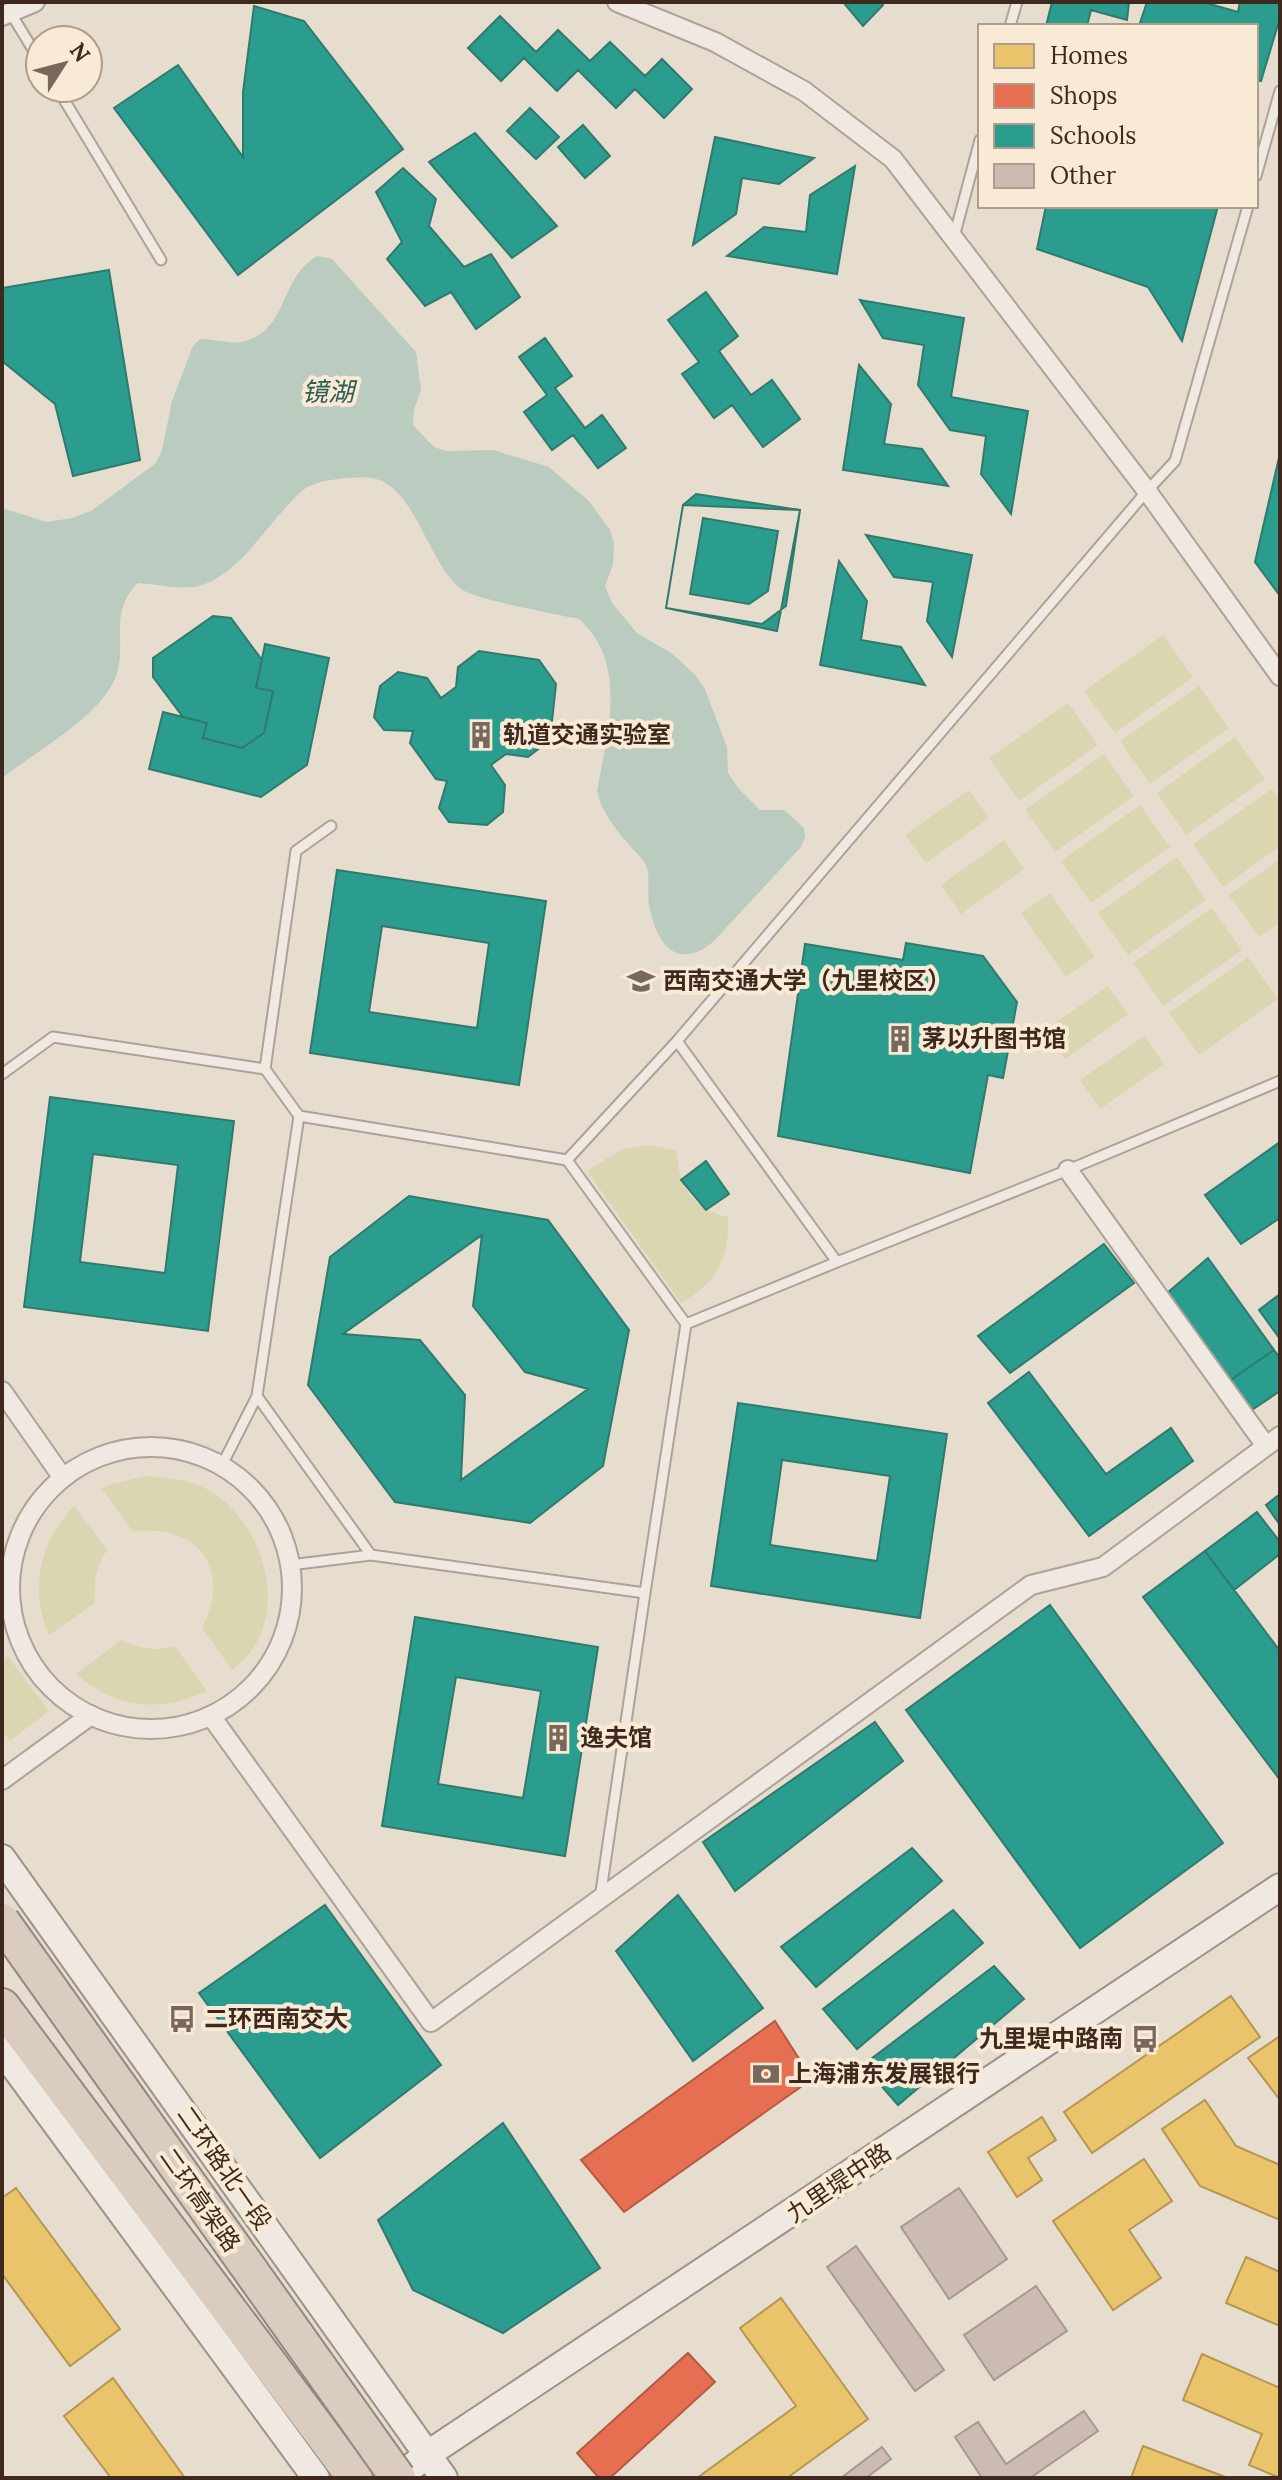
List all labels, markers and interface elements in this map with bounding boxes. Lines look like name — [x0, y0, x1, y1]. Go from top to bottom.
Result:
north arrow — [24, 24, 104, 104]
legend — [978, 24, 1258, 208]
text: N — [64, 37, 97, 67]
text: Homes — [1050, 40, 1128, 71]
text: Shops — [1050, 80, 1117, 111]
text: Schools — [1050, 120, 1136, 151]
text: Other — [1050, 160, 1117, 191]
water label: 镜湖 — [302, 375, 358, 408]
place label: 轨道交通实验室 — [503, 719, 671, 750]
building icon: 轨道交通实验室 — [466, 720, 496, 750]
place label: 西南交通大学（九里校区） — [663, 965, 951, 996]
school or university icon: 西南交通大学（九里校区） — [626, 966, 656, 996]
place label: 茅以升图书馆 — [922, 1023, 1066, 1054]
building icon: 茅以升图书馆 — [885, 1024, 915, 1054]
place label: 逸夫馆 — [580, 1722, 652, 1753]
building icon: 逸夫馆 — [543, 1723, 573, 1753]
place label: 二环西南交大 — [204, 2003, 348, 2034]
bus stop icon: 二环西南交大 — [167, 2004, 197, 2034]
place label: 九里堤中路南 — [979, 2023, 1123, 2054]
bus stop icon: 九里堤中路南 — [1130, 2024, 1160, 2054]
place label: 上海浦东发展银行 — [788, 2058, 980, 2089]
bank icon: 上海浦东发展银行 — [751, 2059, 781, 2089]
street label: 二环路北一段 — [170, 2100, 278, 2236]
street label: 九里堤中路 — [780, 2136, 897, 2229]
street label: 二环高架路 — [153, 2142, 248, 2258]

